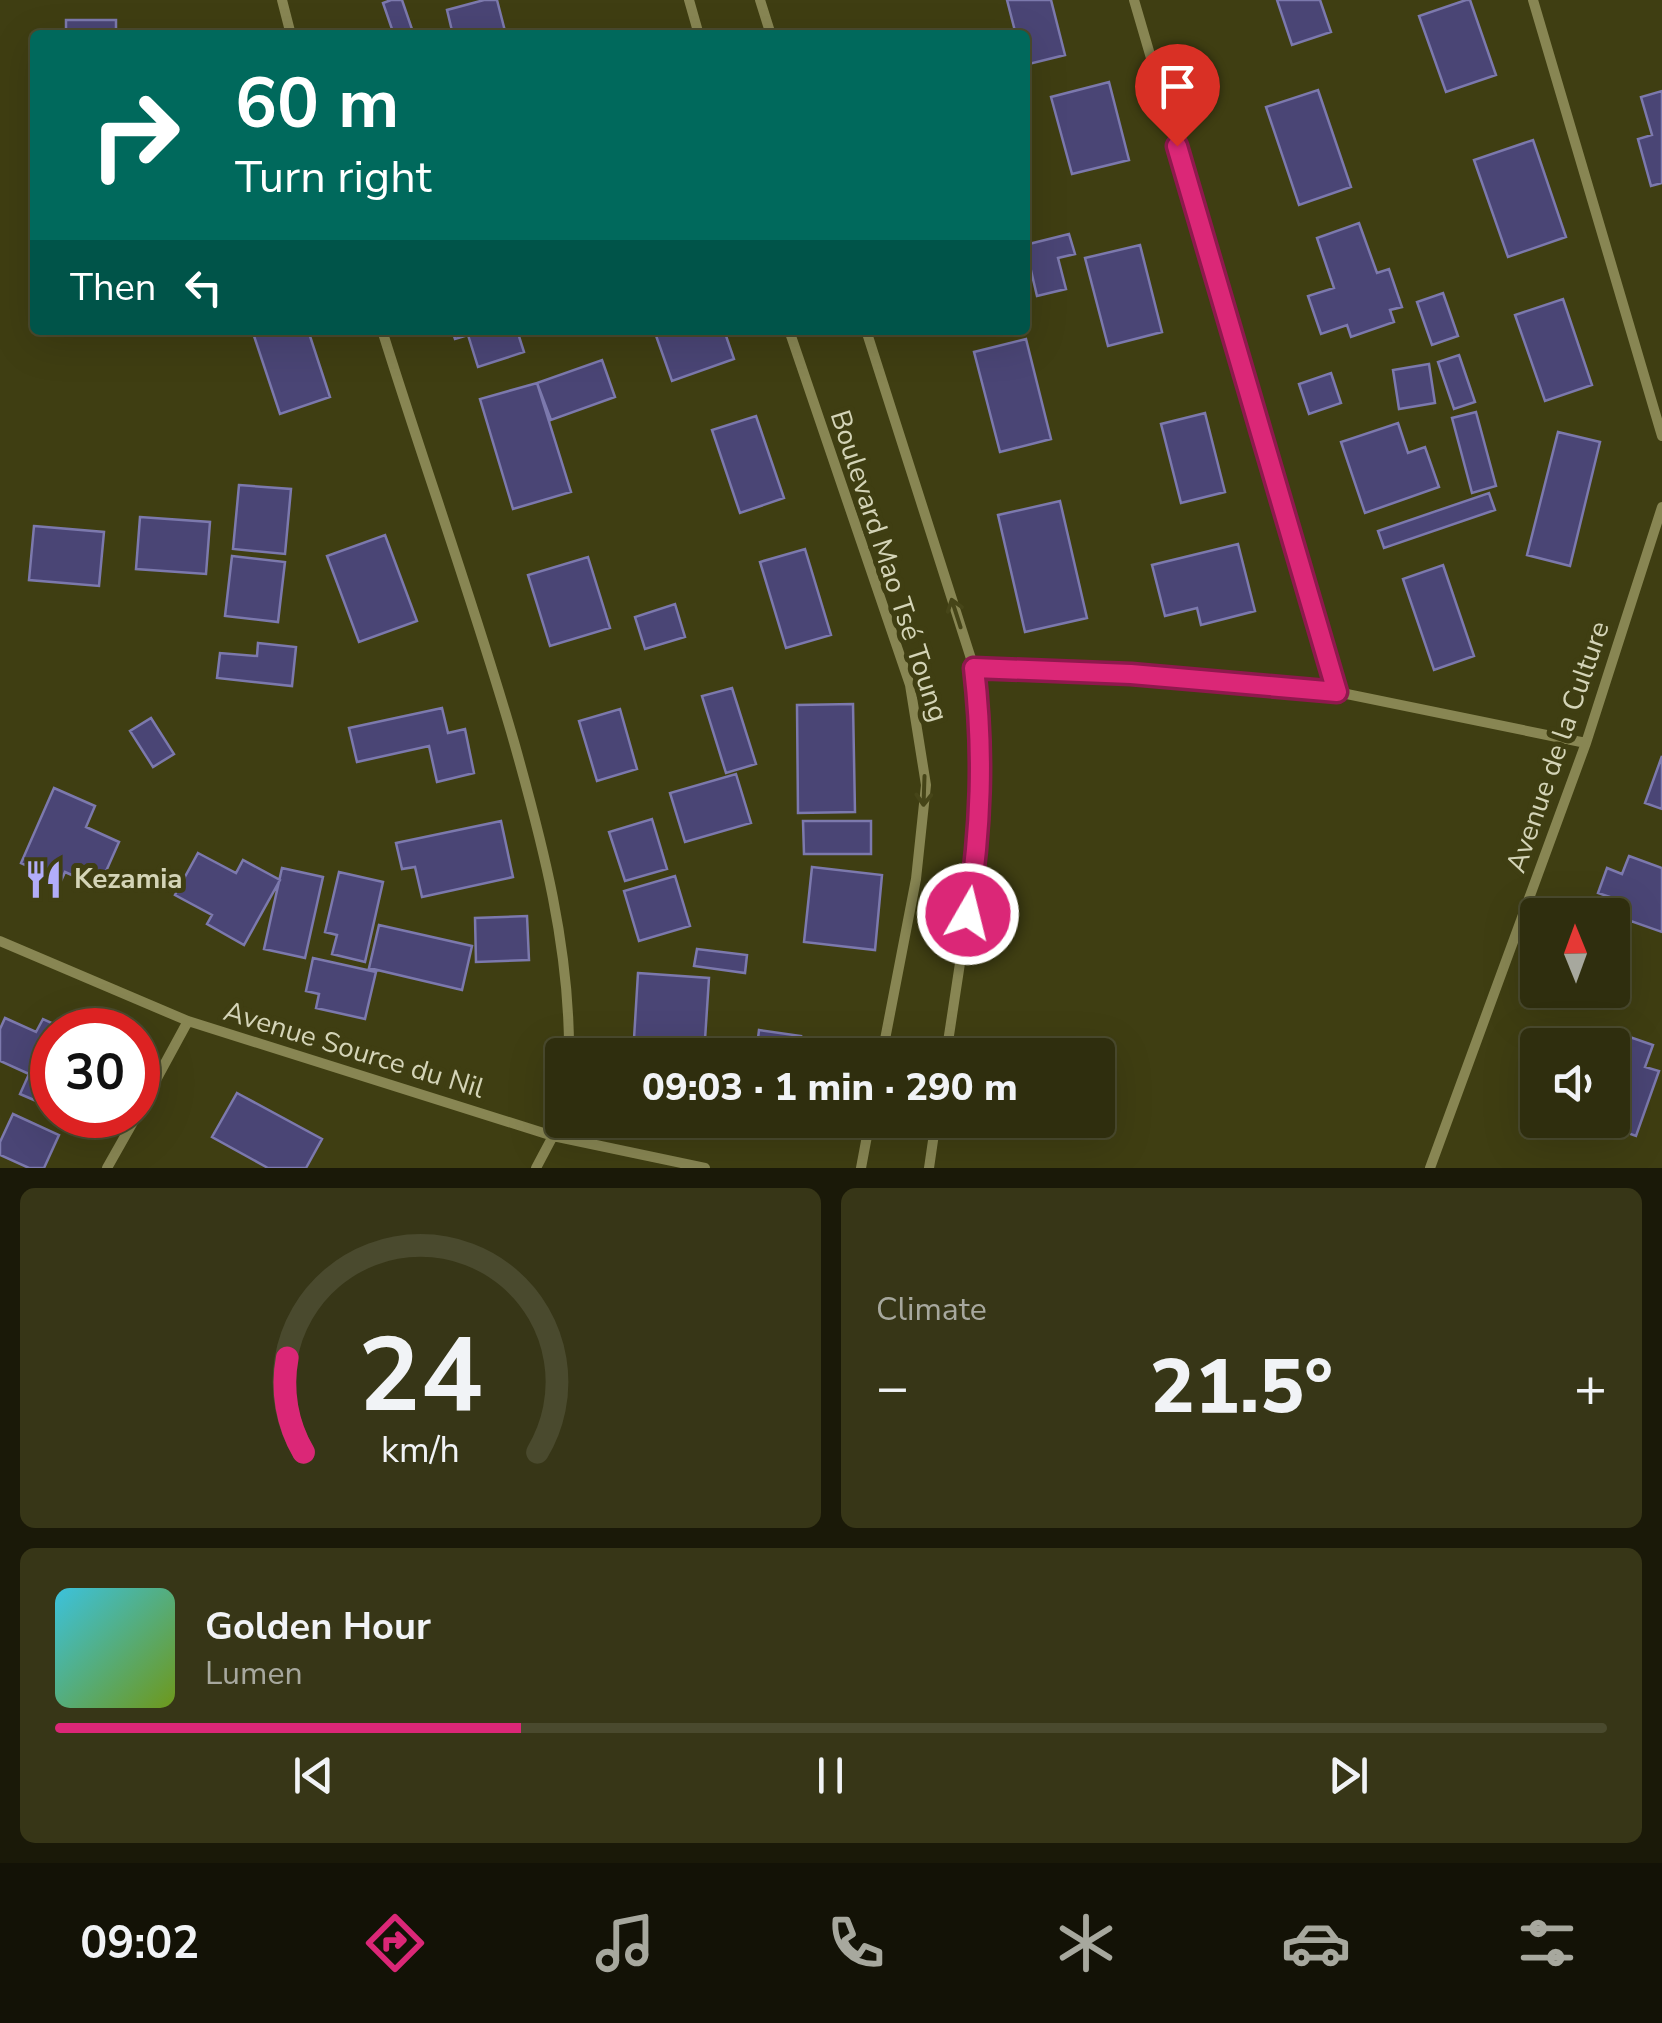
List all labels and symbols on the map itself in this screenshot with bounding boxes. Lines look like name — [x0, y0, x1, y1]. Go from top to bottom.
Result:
pin — [1135, 44, 1220, 147]
street label: Boulevard Mao Tsé Toung — [821, 405, 957, 727]
one-way arrow — [946, 598, 964, 630]
street label: Avenue de la Culture — [1497, 616, 1619, 878]
one-way arrow — [915, 775, 934, 807]
restaurant icon: Kezamia — [23, 858, 65, 900]
place label: Kezamia — [74, 860, 183, 898]
position arrow — [916, 862, 1020, 966]
north arrow — [1520, 898, 1630, 1008]
street label: Avenue Source du Nil — [219, 992, 489, 1108]
speed limit sign: 30 — [30, 1008, 160, 1138]

